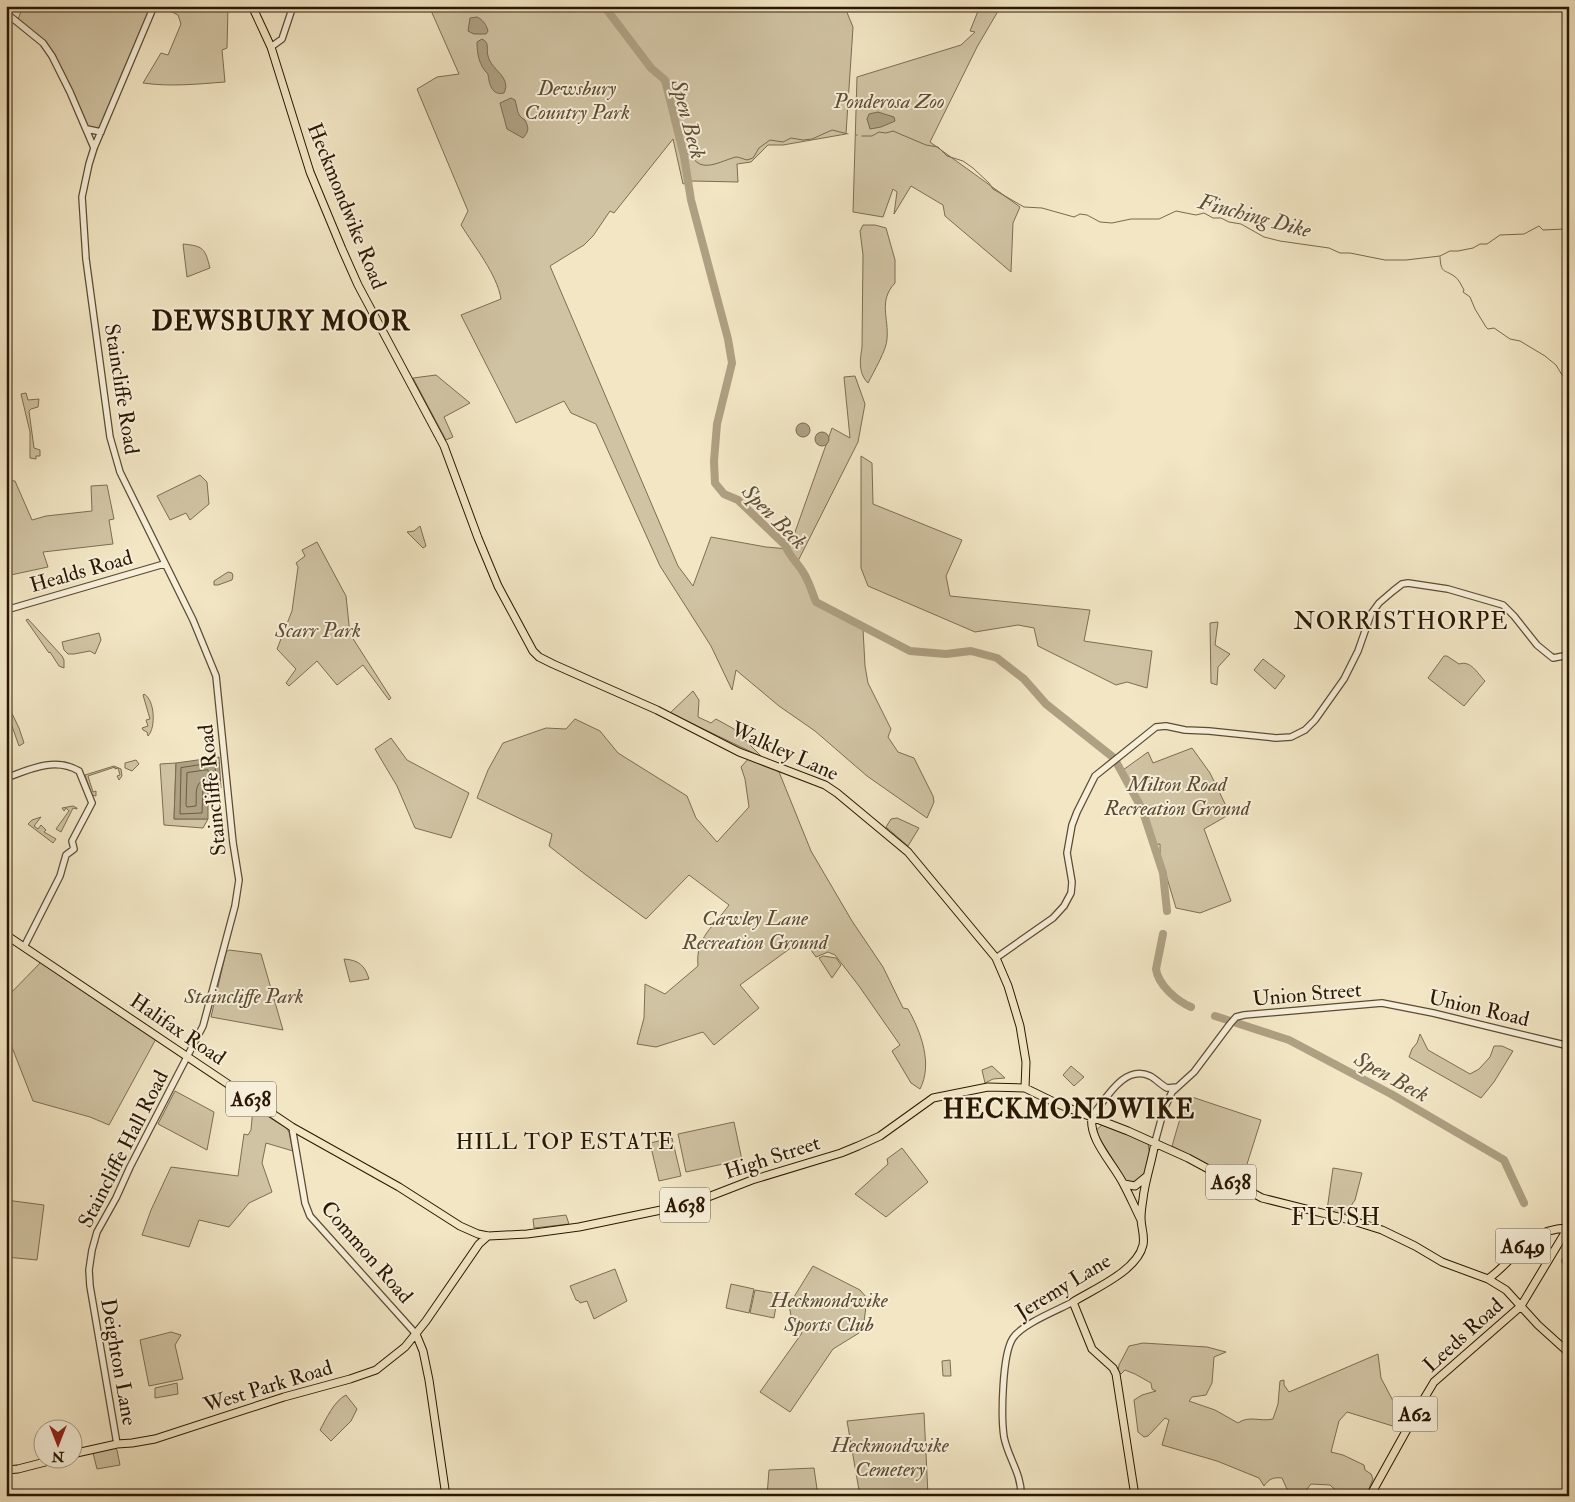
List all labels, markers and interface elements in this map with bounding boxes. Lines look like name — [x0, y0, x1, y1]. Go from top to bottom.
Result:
park label: Dewsbury Country Park — [524, 75, 630, 126]
water label: Spen Beck — [664, 75, 712, 162]
park label: Ponderosa Zoo — [832, 88, 945, 115]
street label: Heckmondwike Road — [301, 119, 392, 294]
water label: Finching Dike — [1194, 187, 1315, 245]
district label: DEWSBURY MOOR — [152, 306, 411, 338]
street label: Staincliffe Road — [98, 322, 145, 457]
water label: Spen Beck — [735, 477, 813, 555]
street label: Healds Road — [27, 544, 136, 599]
district label: NORRISTHORPE — [1294, 606, 1508, 637]
park label: Scarr Park — [274, 617, 361, 644]
street label: Walkley Lane — [726, 715, 843, 787]
street label: Staincliffe Road — [192, 722, 233, 857]
park label: Milton Road Recreation Ground — [1103, 771, 1251, 822]
park label: Cawley Lane Recreation Ground — [681, 905, 829, 956]
street label: Union Street — [1251, 976, 1363, 1013]
park label: Staincliffe Park — [183, 983, 304, 1010]
street label: Union Road — [1426, 984, 1533, 1033]
street label: Halifax Road — [125, 987, 231, 1072]
water label: Spen Beck — [1348, 1044, 1434, 1109]
street label: Staincliffe Hall Road — [72, 1065, 175, 1232]
road number: A638 — [226, 1082, 276, 1116]
district label: HECKMONDWIKE — [943, 1094, 1195, 1126]
district label: HILL TOP ESTATE — [455, 1128, 675, 1156]
street label: High Street — [721, 1129, 824, 1186]
road number: A638 — [1206, 1164, 1256, 1200]
road number: A638 — [660, 1188, 710, 1222]
street label: Common Road — [315, 1195, 419, 1310]
district label: FLUSH — [1291, 1202, 1381, 1233]
road number: A649 — [1496, 1228, 1550, 1264]
street label: Jeremy Lane — [1010, 1247, 1116, 1326]
park label: Heckmondwike Sports Club — [769, 1287, 889, 1338]
street label: Leeds Road — [1418, 1292, 1510, 1378]
street label: Deighton Lane — [94, 1297, 143, 1428]
street label: West Park Road — [200, 1354, 336, 1419]
road number: A62 — [1392, 1396, 1438, 1432]
north arrow — [32, 1420, 82, 1470]
park label: Heckmondwike Cemetery — [830, 1432, 950, 1483]
text: N — [51, 1448, 65, 1465]

